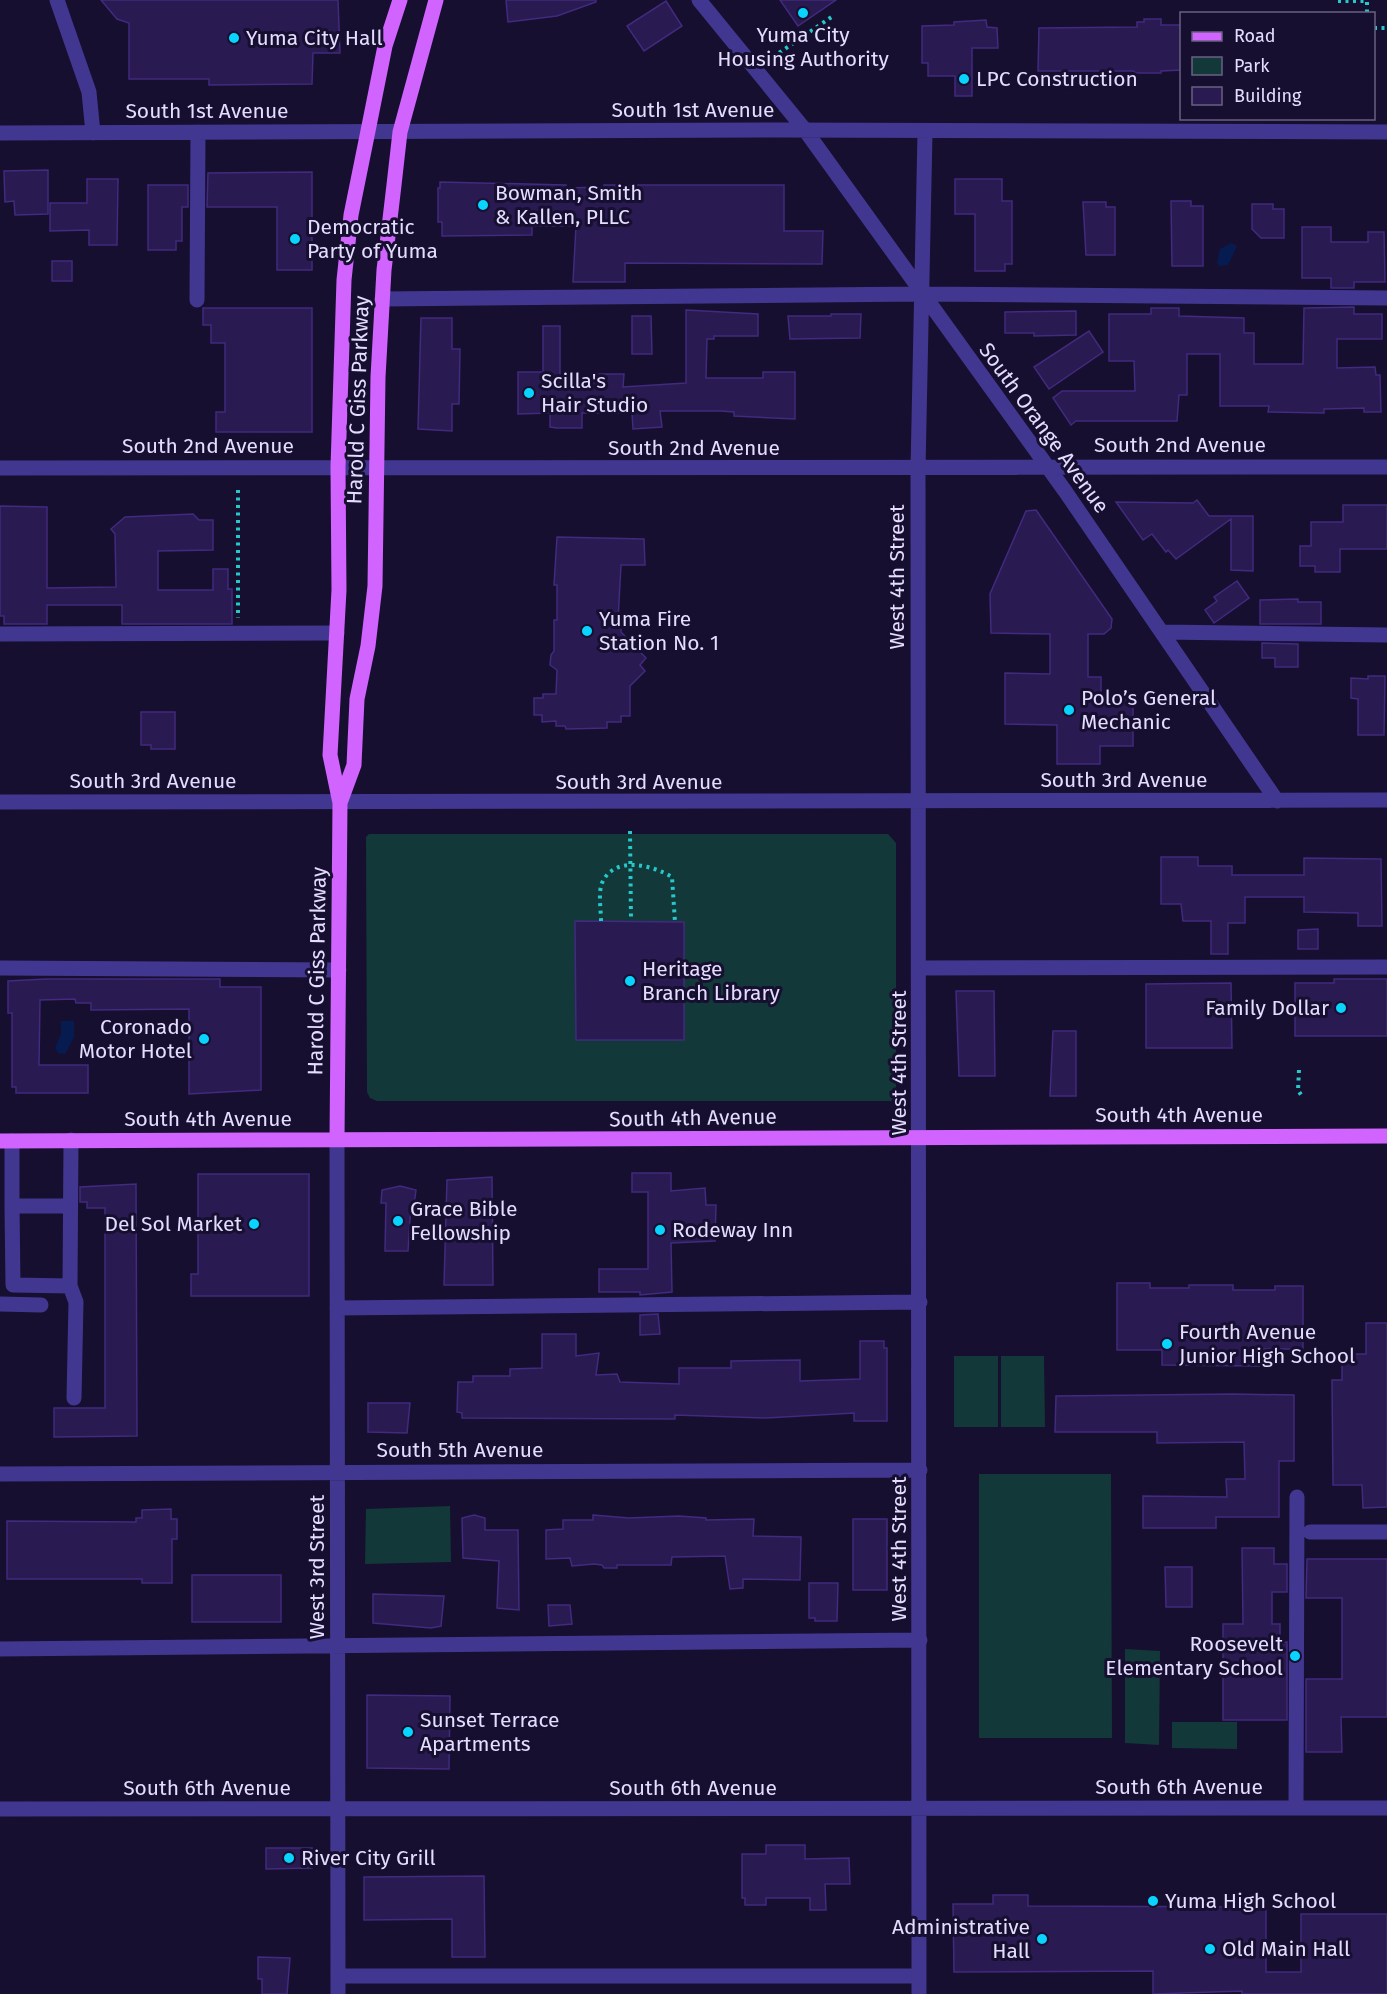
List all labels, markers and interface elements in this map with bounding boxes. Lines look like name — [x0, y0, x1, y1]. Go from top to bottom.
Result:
marker: Yuma City Housing Authority — [796, 6, 810, 20]
legend — [1180, 12, 1375, 120]
place label: Yuma City Housing Authority — [717, 22, 889, 72]
place label: Yuma City Hall — [246, 25, 383, 51]
text: Road — [1234, 25, 1276, 47]
marker: Yuma City Hall — [227, 31, 241, 45]
text: Park — [1234, 55, 1270, 77]
place label: LPC Construction — [976, 66, 1138, 92]
marker: LPC Construction — [957, 72, 971, 86]
text: Building — [1234, 85, 1302, 107]
street label: South 1st Avenue — [611, 97, 775, 123]
street label: South 1st Avenue — [125, 98, 289, 124]
place label: Bowman, Smith & Kallen, PLLC — [495, 180, 643, 230]
marker: Bowman, Smith & Kallen, PLLC — [476, 198, 490, 212]
place label: Democratic Party of Yuma — [307, 214, 438, 264]
marker: Democratic Party of Yuma — [288, 232, 302, 246]
street label: Harold C Giss Parkway — [341, 295, 375, 505]
street label: South Orange Avenue — [973, 338, 1115, 518]
place label: Scilla's Hair Studio — [541, 368, 648, 418]
marker: Scilla's Hair Studio — [522, 386, 536, 400]
street label: South 2nd Avenue — [1094, 432, 1266, 458]
street label: South 2nd Avenue — [122, 433, 294, 459]
street label: South 2nd Avenue — [608, 435, 780, 461]
street label: West 4th Street — [884, 504, 910, 650]
place label: Yuma Fire Station No. 1 — [599, 606, 719, 656]
marker: Yuma Fire Station No. 1 — [580, 624, 594, 638]
place label: Polo’s General Mechanic — [1081, 685, 1216, 735]
marker: Polo’s General Mechanic — [1062, 703, 1076, 717]
street label: South 3rd Avenue — [1040, 767, 1208, 793]
street label: South 3rd Avenue — [69, 768, 237, 794]
street label: South 3rd Avenue — [555, 769, 723, 795]
street label: Harold C Giss Parkway — [302, 866, 332, 1076]
place label: Heritage Branch Library — [642, 956, 781, 1006]
marker: Heritage Branch Library — [623, 974, 637, 988]
street label: West 4th Street — [886, 990, 912, 1136]
place label: Family Dollar — [1205, 995, 1329, 1021]
marker: Family Dollar — [1334, 1001, 1348, 1015]
place label: Coronado Motor Hotel — [79, 1014, 192, 1064]
marker: Coronado Motor Hotel — [197, 1032, 211, 1046]
street label: South 4th Avenue — [1095, 1102, 1263, 1128]
street label: South 4th Avenue — [609, 1104, 777, 1132]
street label: South 4th Avenue — [124, 1106, 292, 1132]
place label: Grace Bible Fellowship — [410, 1196, 517, 1246]
place label: Del Sol Market — [104, 1211, 242, 1237]
marker: Grace Bible Fellowship — [391, 1214, 405, 1228]
marker: Del Sol Market — [247, 1217, 261, 1231]
place label: Rodeway Inn — [672, 1217, 793, 1243]
marker: Rodeway Inn — [653, 1223, 667, 1237]
place label: Fourth Avenue Junior High School — [1179, 1319, 1355, 1369]
marker: Fourth Avenue Junior High School — [1160, 1337, 1174, 1351]
street label: South 5th Avenue — [377, 1437, 543, 1463]
street label: West 4th Street — [886, 1476, 912, 1622]
street label: West 3rd Street — [304, 1494, 330, 1639]
place label: Roosevelt Elementary School — [1105, 1631, 1283, 1681]
marker: Roosevelt Elementary School — [1288, 1649, 1302, 1663]
place label: Sunset Terrace Apartments — [420, 1707, 559, 1757]
marker: Sunset Terrace Apartments — [401, 1725, 415, 1739]
street label: South 6th Avenue — [1095, 1774, 1263, 1800]
street label: South 6th Avenue — [123, 1775, 291, 1801]
street label: South 6th Avenue — [609, 1775, 777, 1801]
place label: River City Grill — [301, 1845, 436, 1871]
marker: River City Grill — [282, 1851, 296, 1865]
place label: Yuma High School — [1165, 1888, 1336, 1914]
marker: Yuma High School — [1146, 1894, 1160, 1908]
place label: Administrative Hall — [892, 1914, 1030, 1964]
marker: Administrative Hall — [1035, 1932, 1049, 1946]
place label: Old Main Hall — [1222, 1936, 1350, 1962]
marker: Old Main Hall — [1203, 1942, 1217, 1956]

